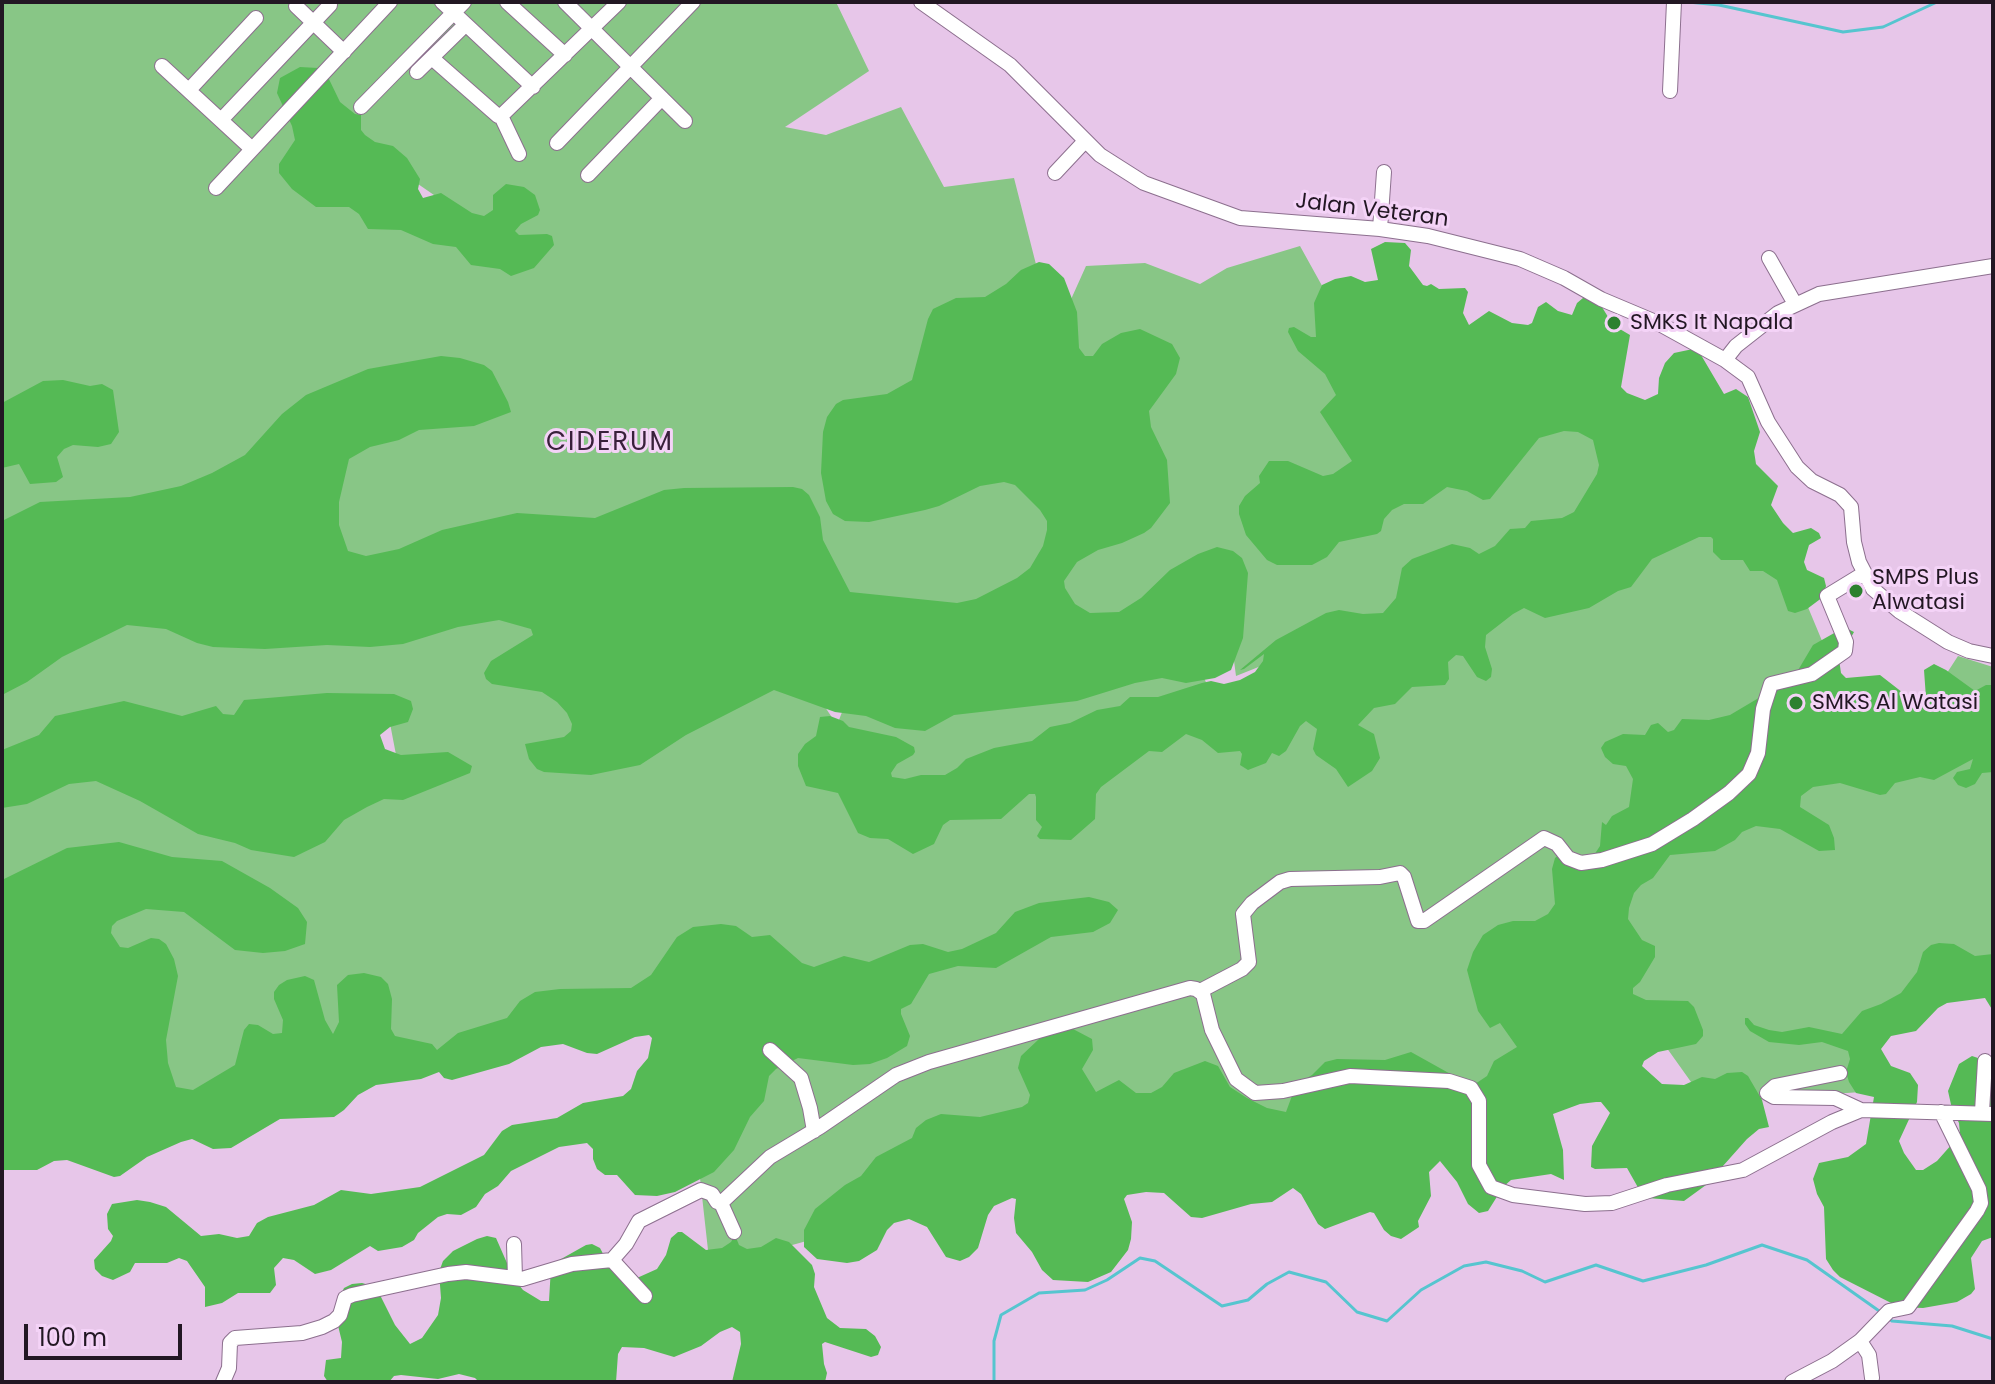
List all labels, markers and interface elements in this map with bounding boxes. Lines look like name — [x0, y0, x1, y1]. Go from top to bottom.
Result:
street label: Jalan Veteran — [1294, 189, 1450, 233]
place label: SMKS It Napala — [1630, 310, 1793, 336]
marker: SMKS It Napala — [1605, 314, 1623, 332]
district label: CIDERUM — [546, 427, 674, 459]
place label: SMPS Plus Alwatasi — [1872, 565, 1979, 616]
marker: SMPS Plus Alwatasi — [1847, 582, 1865, 600]
place label: SMKS Al Watasi — [1812, 690, 1978, 716]
marker: SMKS Al Watasi — [1787, 694, 1805, 712]
scale bar — [28, 1308, 186, 1358]
text: 100 m — [38, 1321, 107, 1354]

